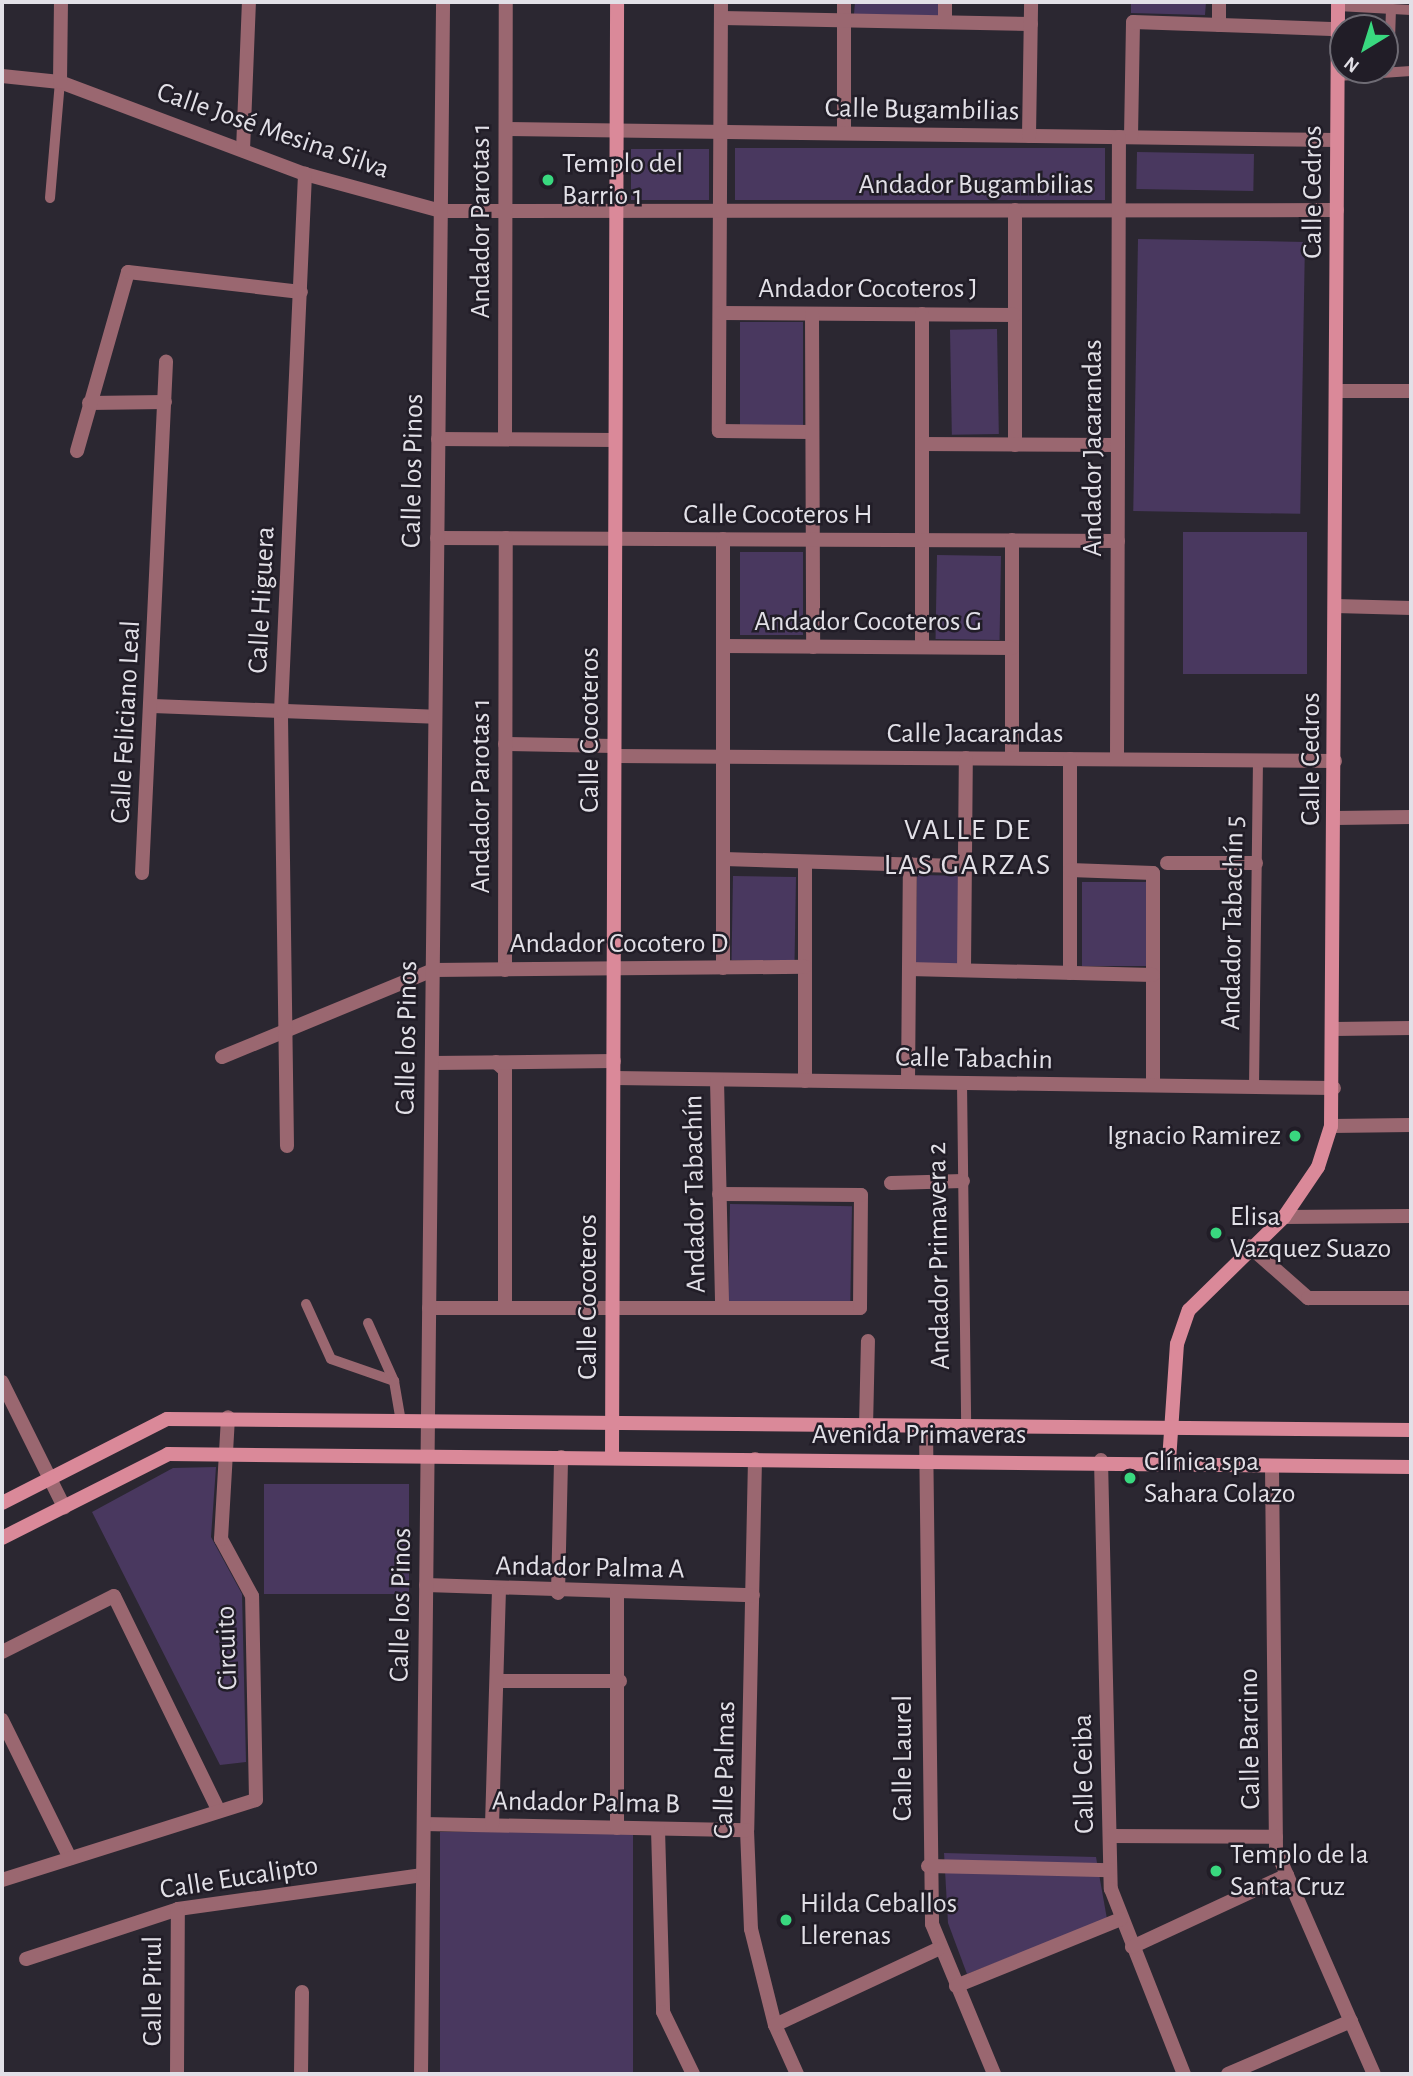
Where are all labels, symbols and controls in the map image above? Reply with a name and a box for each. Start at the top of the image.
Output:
north arrow [1329,14,1399,84]
text: N [1341,53,1363,76]
street label: Calle José Mesina Silva [152,75,394,187]
street label: Calle Bugambilias [824,92,1020,128]
street label: Andador Parotas 1 [464,123,498,319]
street label: Calle Cedros [1296,125,1330,259]
place label: Templo del Barrio 1 [562,147,683,213]
street label: Andador Bugambilias [858,168,1094,202]
marker: Templo del Barrio 1 [540,172,556,188]
street label: Andador Cocoteros J [758,272,978,306]
street label: Andador Jacarandas [1076,339,1110,557]
street label: Calle los Pinos [395,394,431,548]
street label: Calle Cocoteros H [683,498,873,532]
street label: Calle Higuera [241,526,283,674]
street label: Andador Cocoteros G [754,605,982,639]
street label: Calle Feliciano Leal [104,619,148,825]
street label: Calle Cocoteros [573,647,607,813]
street label: Calle Cedros [1294,692,1328,826]
street label: Andador Parotas 1 [464,698,498,894]
street label: Calle Jacarandas [887,717,1063,751]
district label: VALLE DE LAS GARZAS [885,812,1051,882]
street label: Andador Tabachín 5 [1214,816,1252,1030]
street label: Andador Cocotero D [510,927,728,961]
street label: Calle los Pinos [389,961,425,1115]
street label: Calle Tabachin [895,1041,1053,1077]
street label: Andador Tabachín [676,1095,714,1293]
place label: Ignacio Ramirez [1107,1119,1281,1153]
marker: Ignacio Ramirez [1287,1128,1303,1144]
street label: Andador Primavera 2 [920,1142,958,1370]
place label: Elisa Vazquez Suazo [1230,1200,1391,1266]
street label: Calle Cocoteros [571,1214,605,1380]
marker: Elisa Vazquez Suazo [1208,1225,1224,1241]
street label: Avenida Primaveras [812,1418,1026,1452]
place label: Clínica spa Sahara Colazo [1144,1445,1296,1511]
marker: Clínica spa Sahara Colazo [1122,1470,1138,1486]
street label: Calle los Pinos [383,1528,419,1682]
street label: Andador Palma A [495,1550,685,1586]
street label: Circuito [209,1605,245,1691]
street label: Calle Barcino [1232,1668,1268,1810]
street label: Calle Laurel [886,1695,920,1821]
street label: Calle Palmas [707,1701,743,1839]
street label: Calle Ceiba [1066,1714,1102,1834]
street label: Andador Palma B [492,1785,680,1821]
place label: Templo de la Santa Cruz [1230,1838,1369,1904]
street label: Calle Eucalipto [157,1849,321,1907]
marker: Templo de la Santa Cruz [1208,1863,1224,1879]
place label: Hilda Ceballos Llerenas [800,1887,957,1953]
marker: Hilda Ceballos Llerenas [778,1912,794,1928]
street label: Calle Pirul [136,1936,170,2046]

